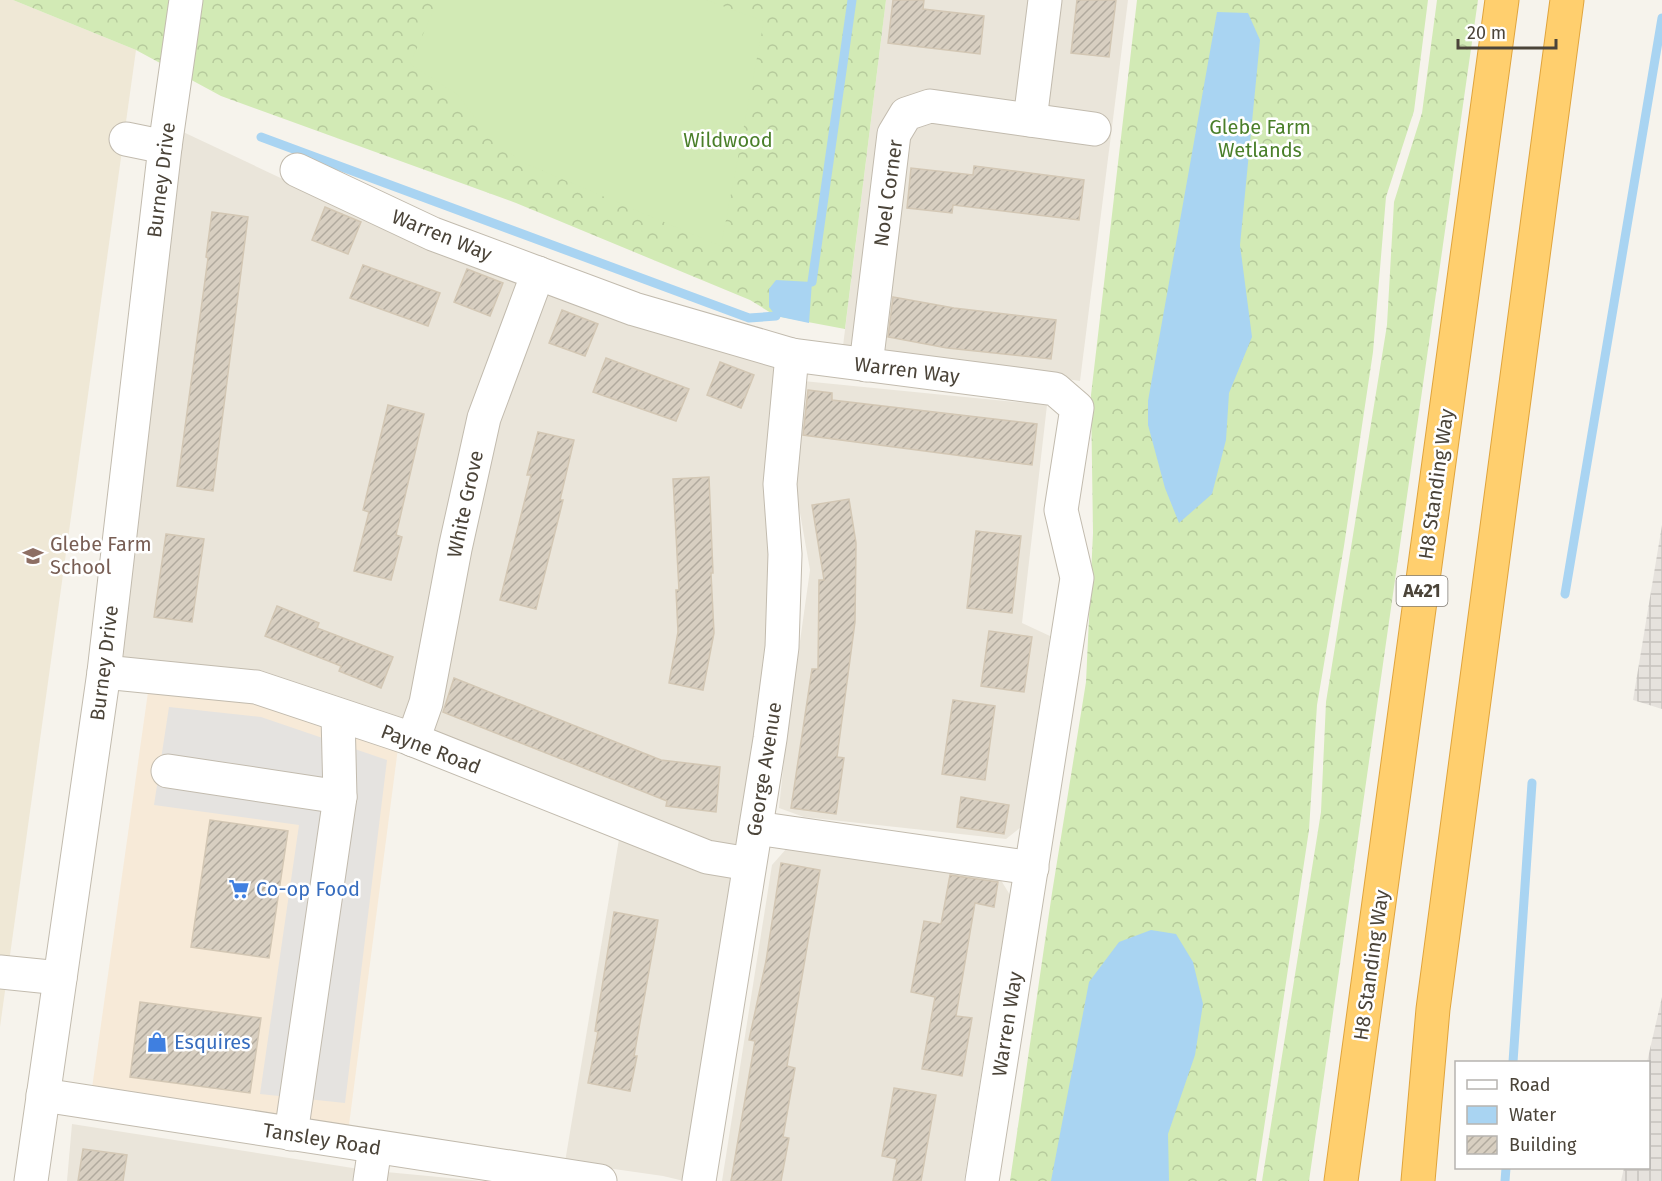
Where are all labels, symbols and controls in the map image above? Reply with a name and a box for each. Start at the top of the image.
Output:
scale bar [1458,12,1556,50]
text: 20 m [1467,22,1506,44]
park label: Glebe Farm Wetlands [1209,115,1311,162]
street label: Burney Drive [142,121,180,239]
park label: Wildwood [683,128,773,152]
street label: Noel Corner [869,138,907,248]
street label: Warren Way [388,204,496,266]
street label: Warren Way [853,352,961,388]
street label: H8 Standing Way [1414,407,1458,561]
street label: White Grove [442,448,488,560]
place label: Glebe Farm School [50,532,152,579]
school or university icon: Glebe Farm School [21,544,45,568]
road number: A421 [1396,576,1448,606]
street label: Burney Drive [85,604,123,722]
street label: George Avenue [742,700,786,838]
street label: Payne Road [378,719,484,779]
supermarket icon: Co-op Food [227,877,251,901]
place label: Co-op Food [256,877,360,901]
street label: H8 Standing Way [1349,888,1393,1042]
street label: Warren Way [987,970,1027,1078]
shop icon: Esquires [145,1030,169,1054]
place label: Esquires [174,1030,251,1054]
legend [1455,1061,1650,1169]
text: Road [1509,1074,1551,1096]
text: Water [1509,1104,1556,1126]
street label: Tansley Road [261,1118,383,1160]
text: Building [1509,1134,1577,1156]

